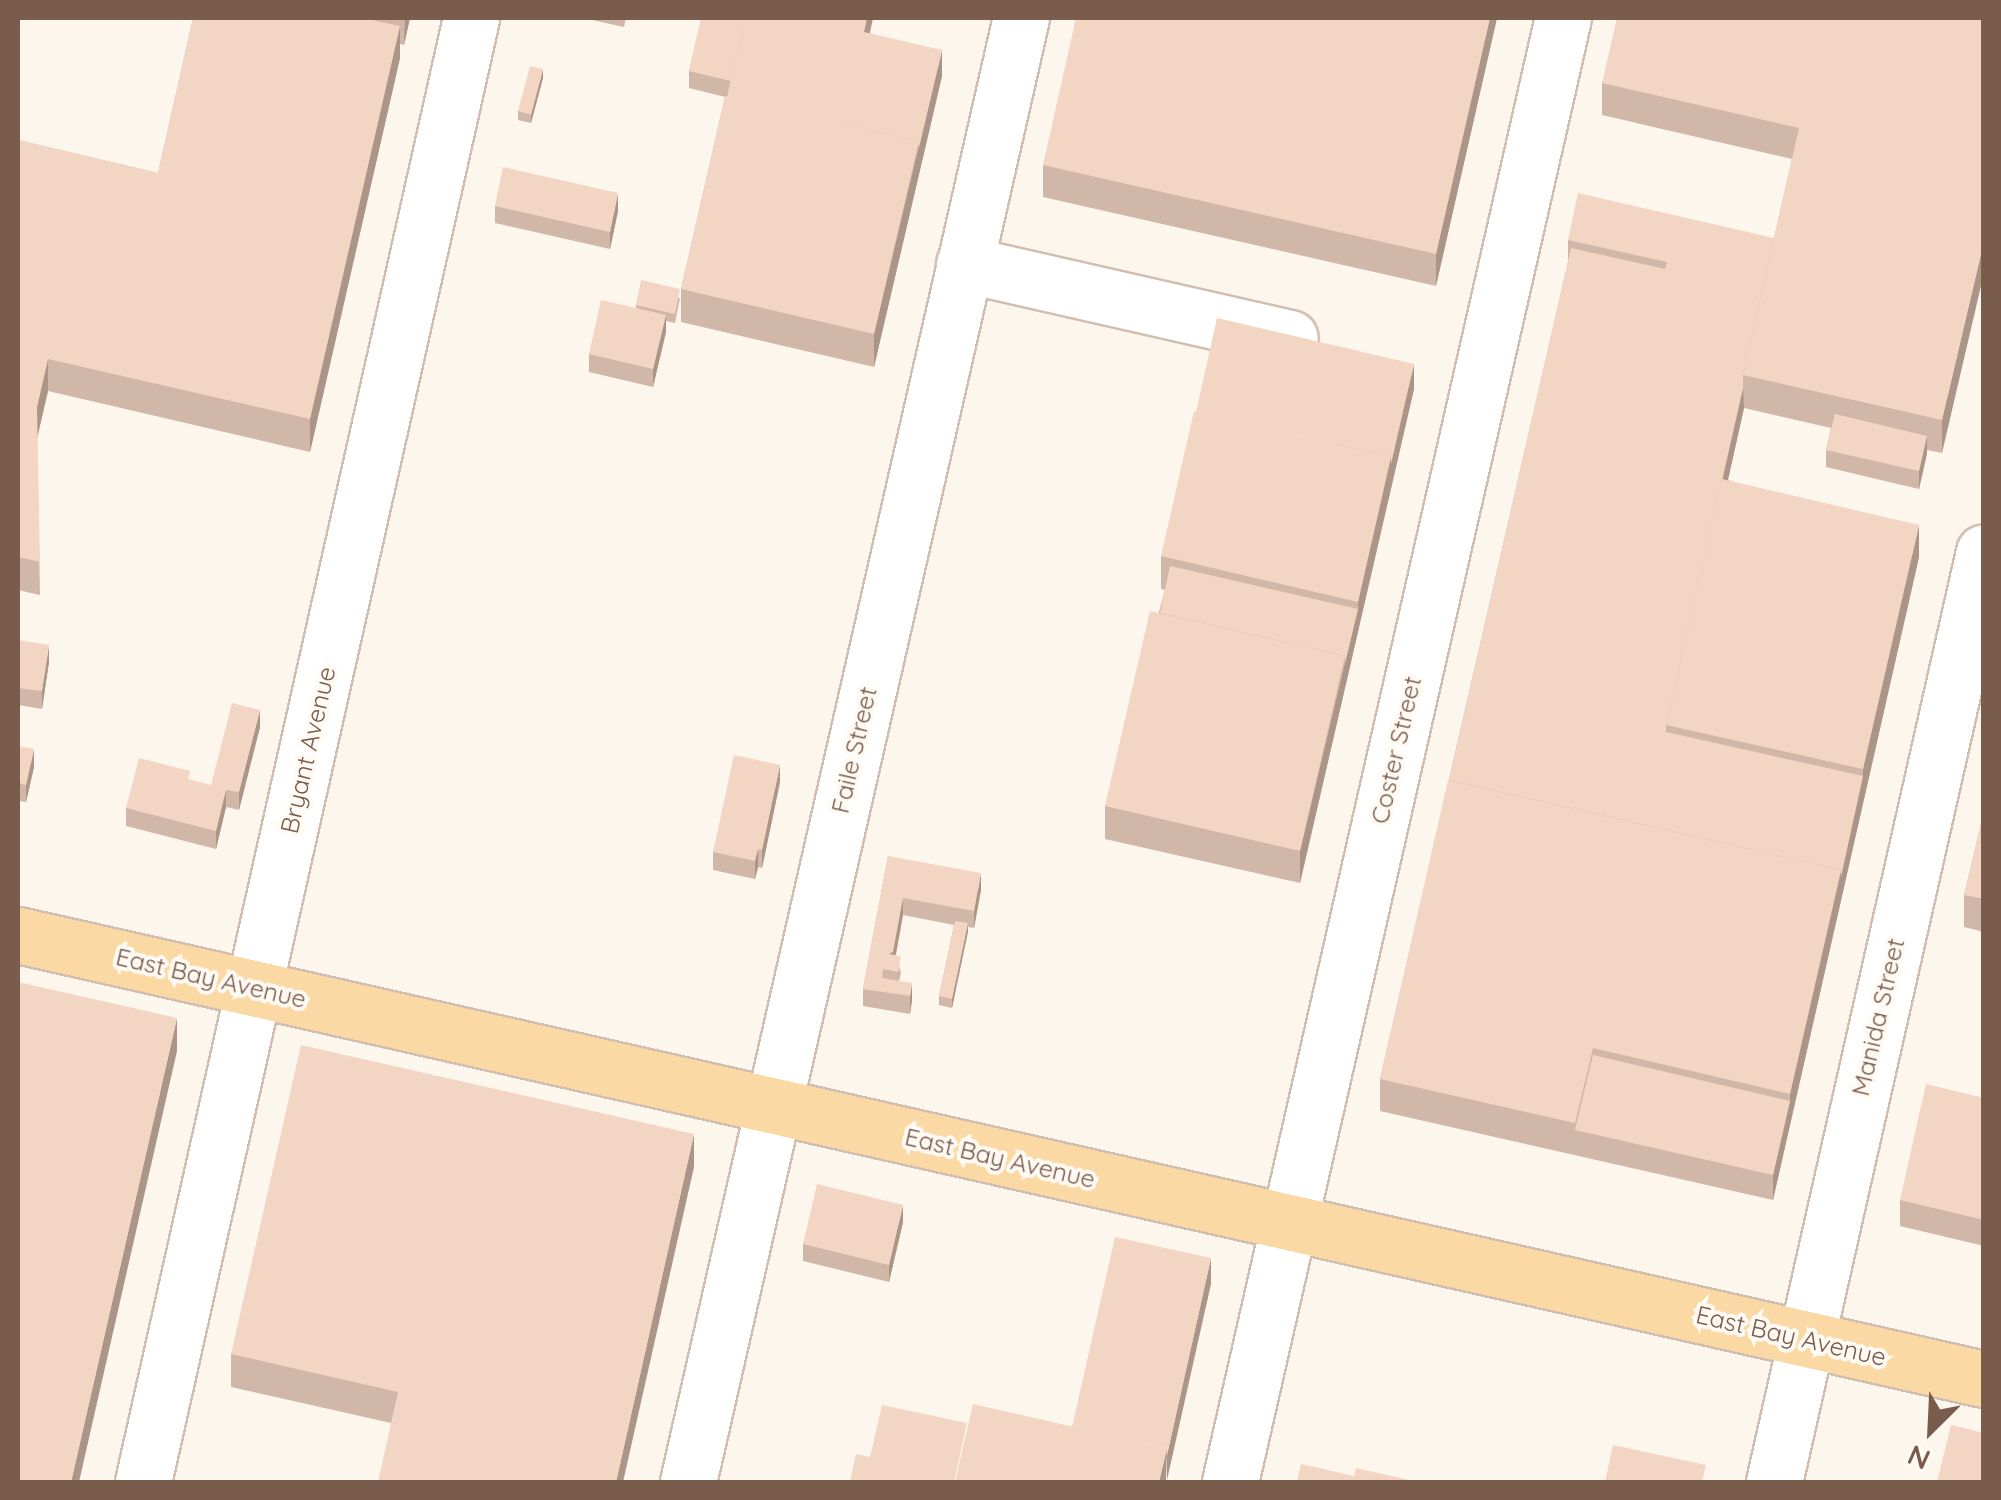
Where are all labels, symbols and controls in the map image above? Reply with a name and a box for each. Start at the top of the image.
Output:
street label: Bryant Avenue [274,664,342,836]
street label: Coster Street [1364,673,1428,827]
street label: Faile Street [825,684,883,816]
street label: Manida Street [1845,935,1911,1099]
street label: East Bay Avenue [113,942,309,1014]
street label: East Bay Avenue [902,1122,1098,1194]
street label: East Bay Avenue [1693,1300,1889,1372]
north arrow [1881,1380,1981,1480]
text: N [1902,1438,1935,1478]

